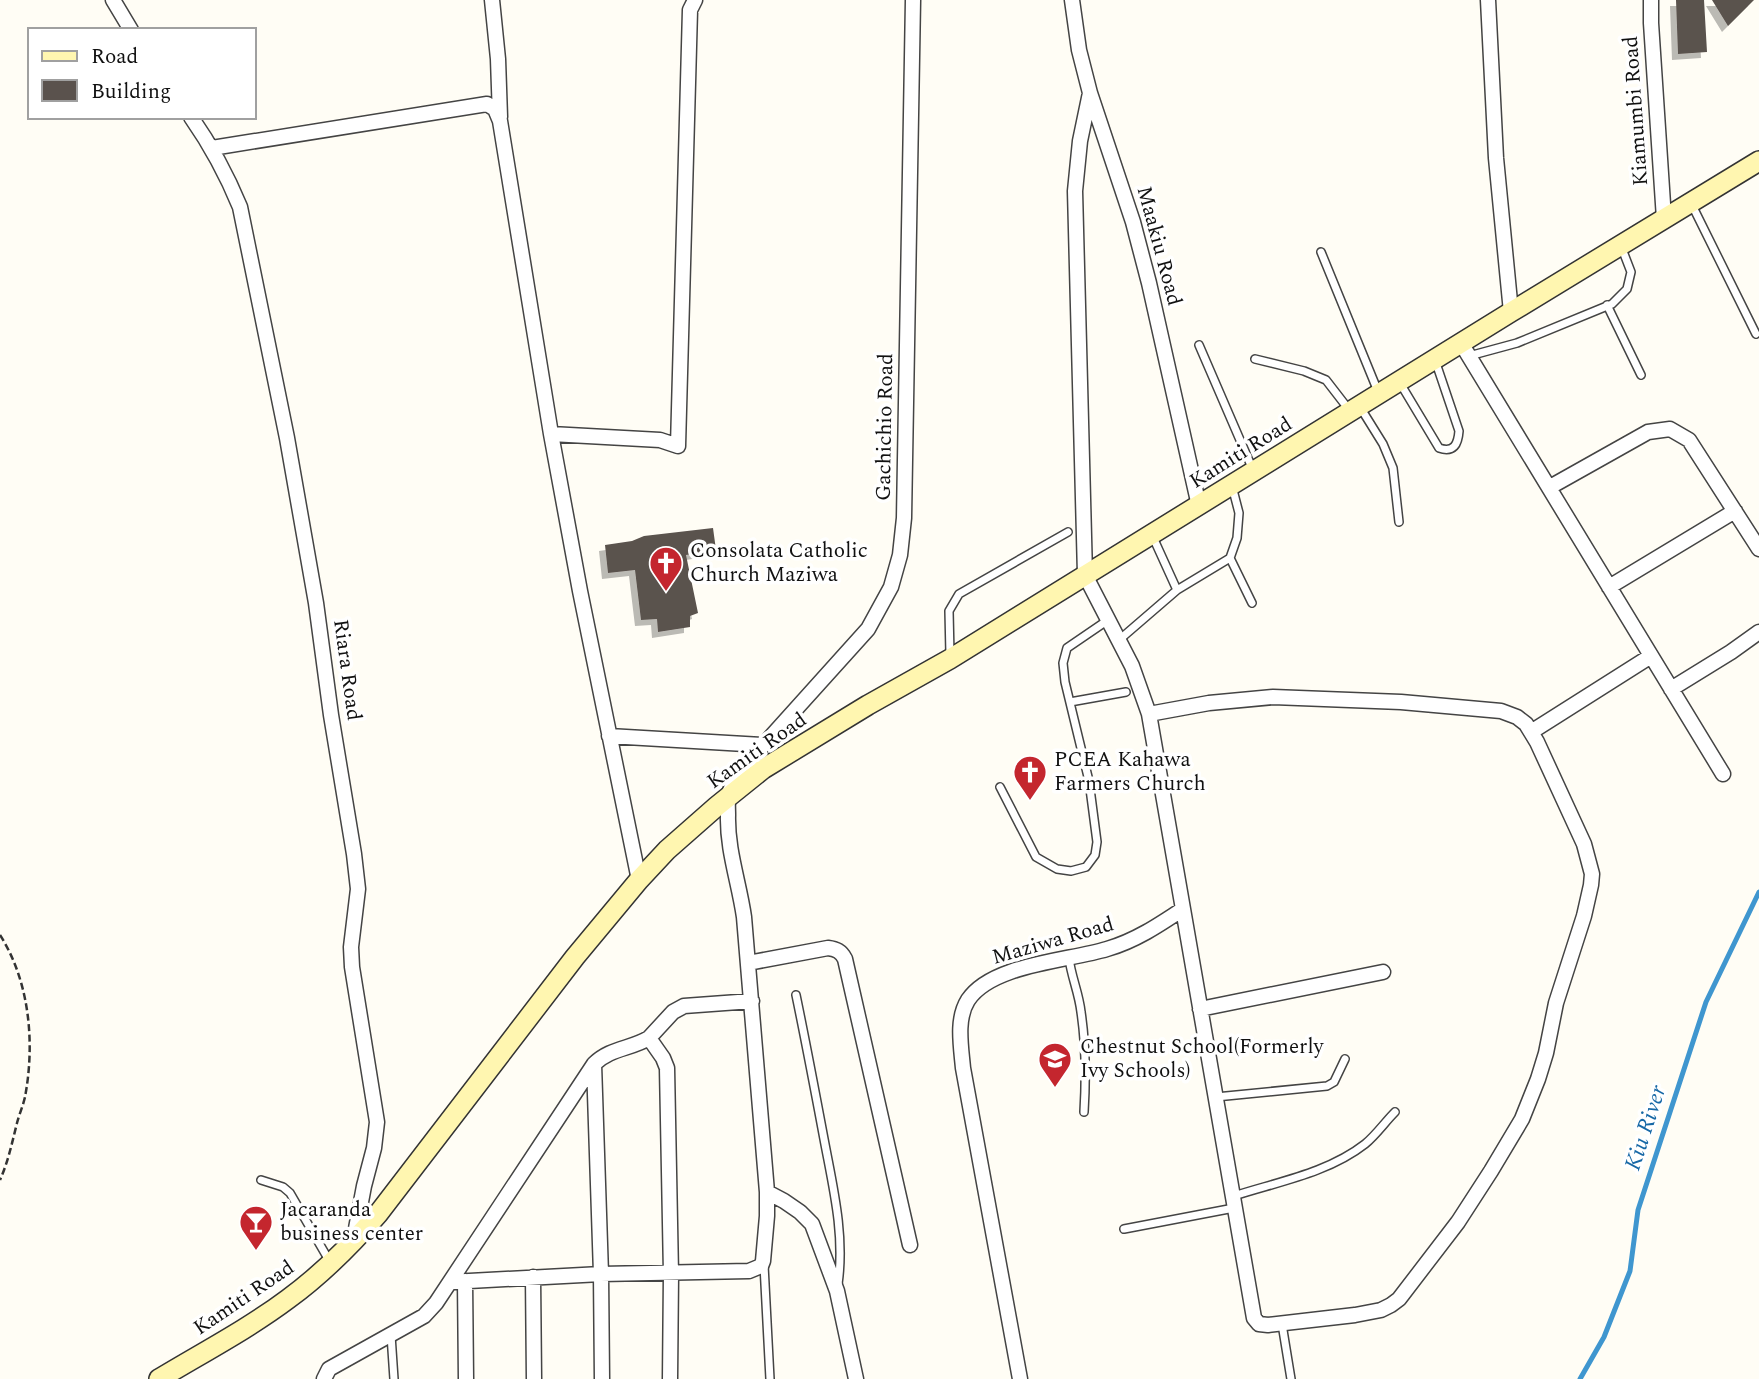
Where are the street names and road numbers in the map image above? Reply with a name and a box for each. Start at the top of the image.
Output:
street label: Kiamumbi Road [1615,35,1657,187]
street label: Maakiu Road [1128,183,1190,309]
street label: Gachichio Road [868,353,902,501]
street label: Kamiti Road [1183,409,1299,497]
street label: Riara Road [324,617,370,723]
street label: Kamiti Road [700,705,814,797]
street label: Maziwa Road [988,908,1118,974]
street label: Kamiti Road [187,1252,301,1344]

